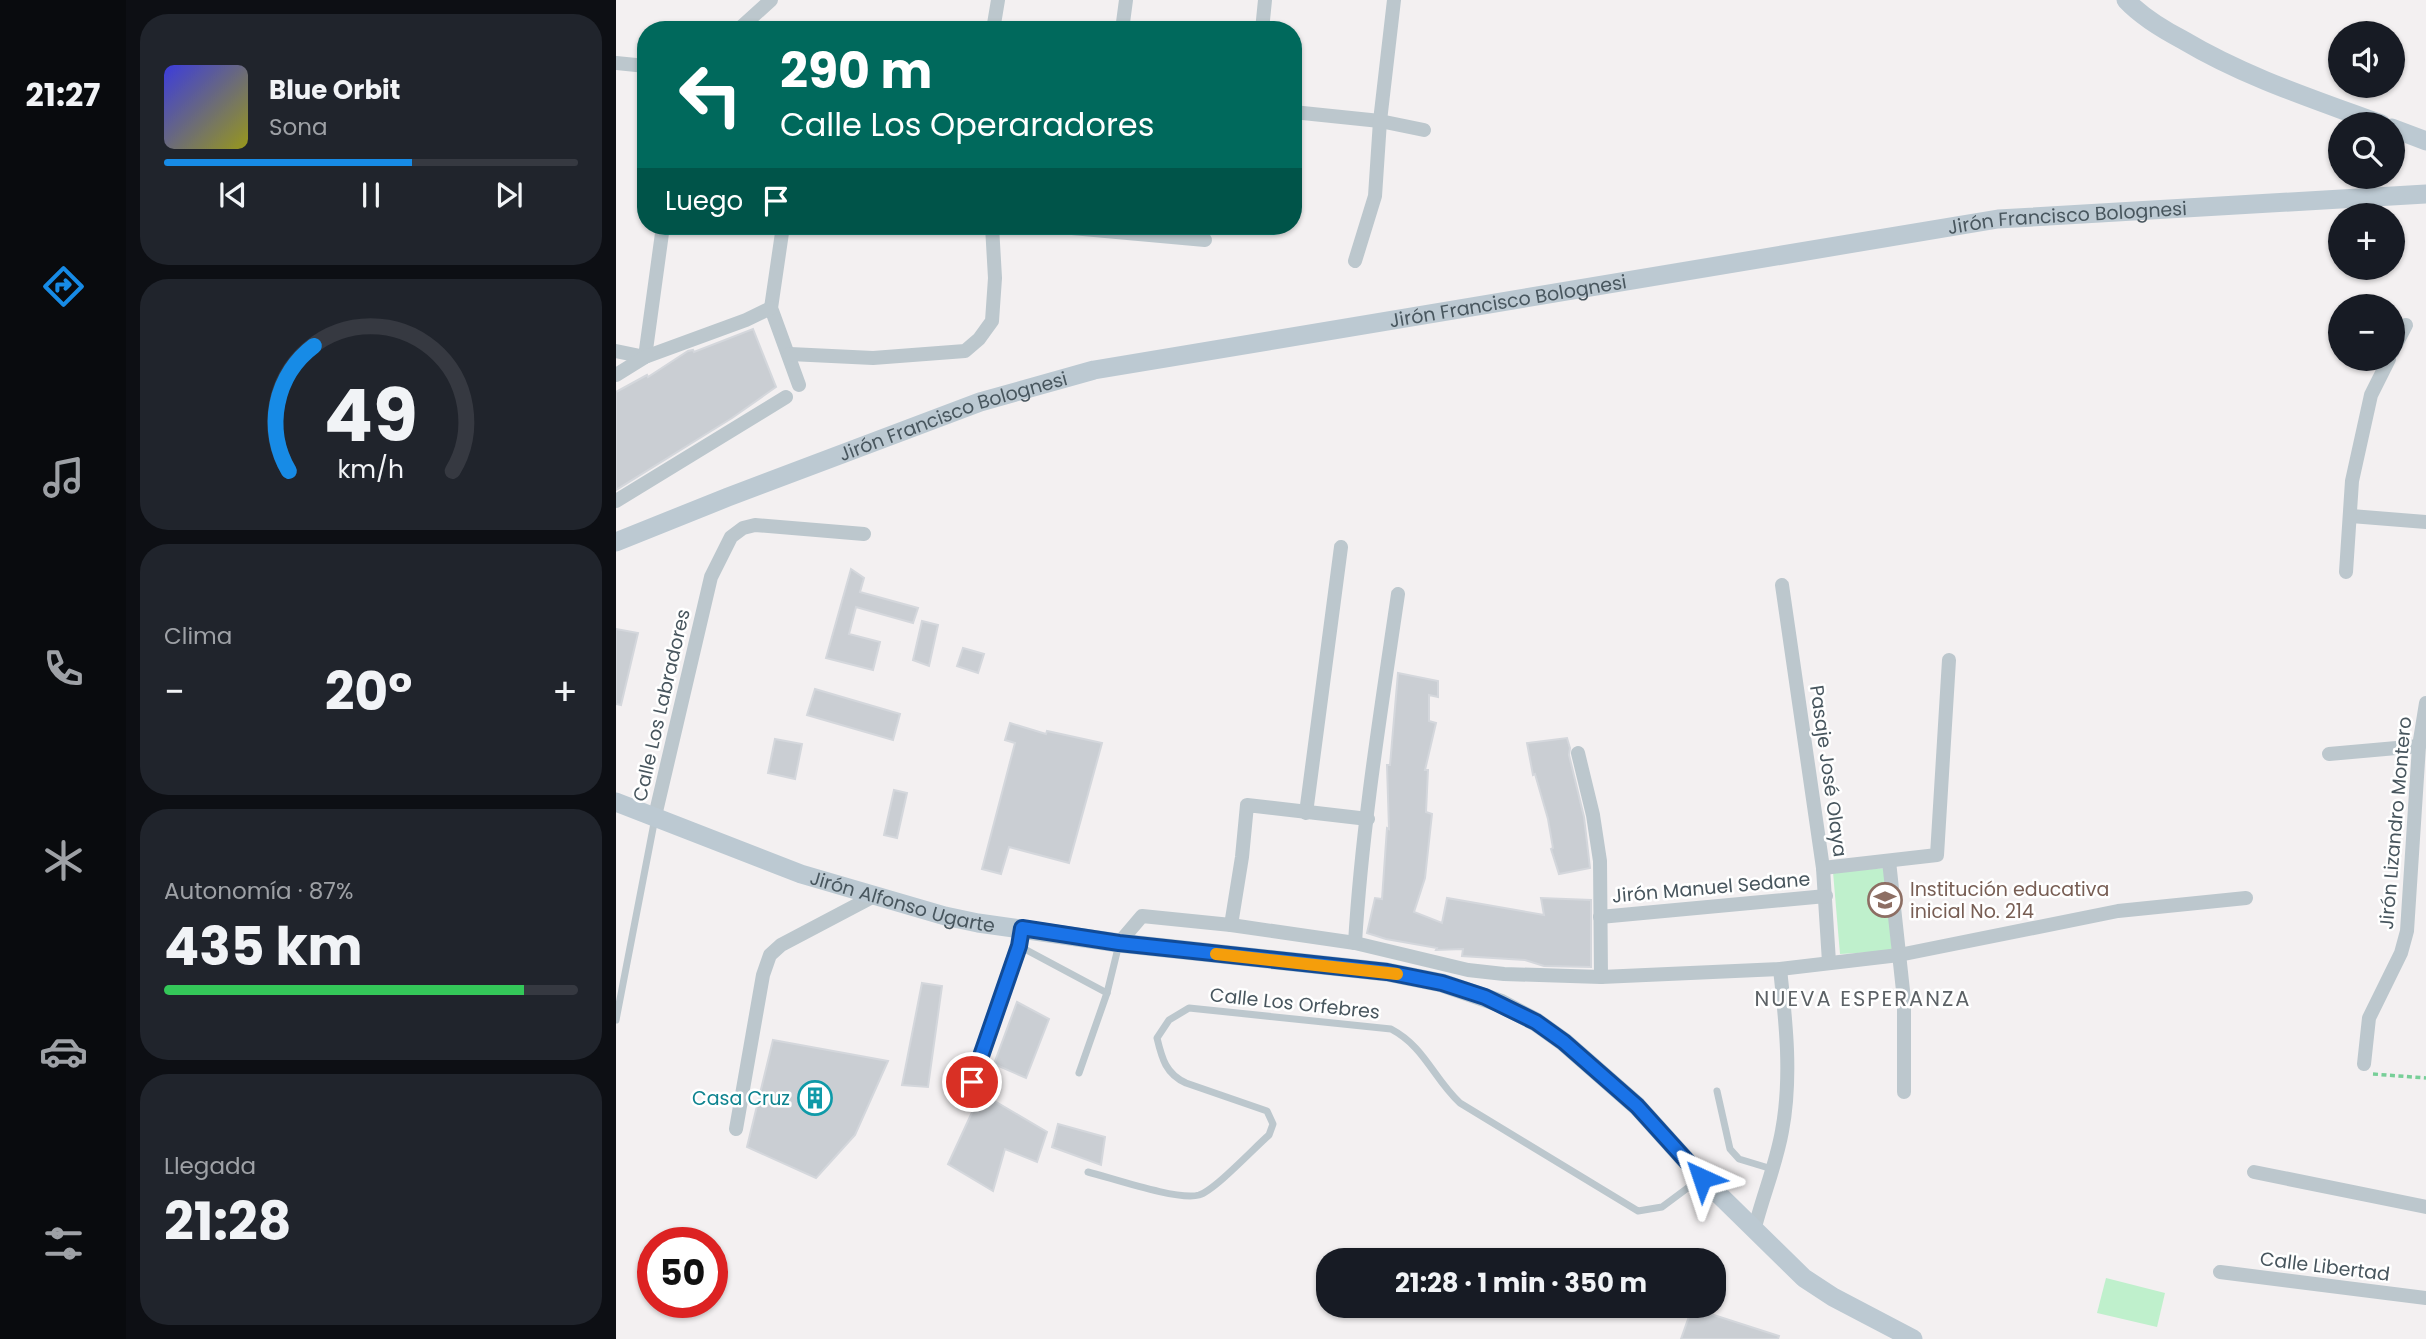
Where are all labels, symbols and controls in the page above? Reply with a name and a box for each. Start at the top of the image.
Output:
map controls [2328,21,2405,371]
button: sound [2328,21,2405,98]
text: 290 m [780,37,932,105]
icon: left [665,49,756,140]
text: 21:27 [26,72,100,117]
text: Blue Orbit [269,72,400,108]
text: Calle Los Operaradores [780,102,1154,147]
text: Sona [269,111,328,143]
button: search [2328,112,2405,189]
icon: previous [214,176,252,214]
icon: pause [352,176,390,214]
icon: next [490,176,528,214]
icon: arrive [757,182,795,220]
text: Luego [665,183,743,219]
street label: Jirón Francisco Bolognesi [1946,195,2188,241]
button: + [2328,203,2405,280]
icon: directions [39,262,88,311]
street label: Jirón Francisco Bolognesi [1387,268,1629,334]
button: − [2328,294,2405,371]
text: 49 [324,365,418,466]
street label: Jirón Francisco Bolognesi [835,365,1070,468]
text: km/h [338,451,404,486]
icon: music [39,453,88,502]
street label: Calle Los Labradores [626,606,697,804]
text: Clima [164,620,232,652]
icon: phone [39,644,88,693]
text: 20° [325,655,412,728]
text: − [164,665,185,718]
text: + [552,665,578,718]
street label: Pasaje José Olaya [1803,683,1854,859]
street label: Jirón Lizandro Montero [2373,715,2418,931]
icon: climate [39,836,88,885]
street label: Jirón Alfonso Ugarte [807,864,997,939]
street label: Jirón Manuel Sedane [1611,865,1811,910]
text: Autonomía · 87% [164,875,353,907]
place label: Institución educativa inicial No. 214 [1910,876,2109,925]
school or university icon: Institución educativa inicial No. 214 [1866,881,1904,919]
text: 435 km [164,910,363,983]
street label: Calle Los Orfebres [1209,981,1381,1026]
district label: NUEVA ESPERANZA [1755,984,1971,1013]
icon: car [39,1027,88,1076]
pin [942,1052,1002,1112]
icon: arrive [953,1063,991,1101]
building icon: Casa Cruz [796,1079,834,1117]
place label: Casa Cruz [692,1085,790,1112]
position arrow [1665,1141,1739,1215]
text: Llegada [164,1150,256,1182]
text: 21:28 [164,1185,291,1258]
icon: filters [39,1219,88,1268]
speed limit sign: 50 [637,1227,728,1318]
street label: Calle Libertad [2258,1245,2392,1288]
text: 21:28 · 1 min · 350 m [1395,1265,1647,1301]

